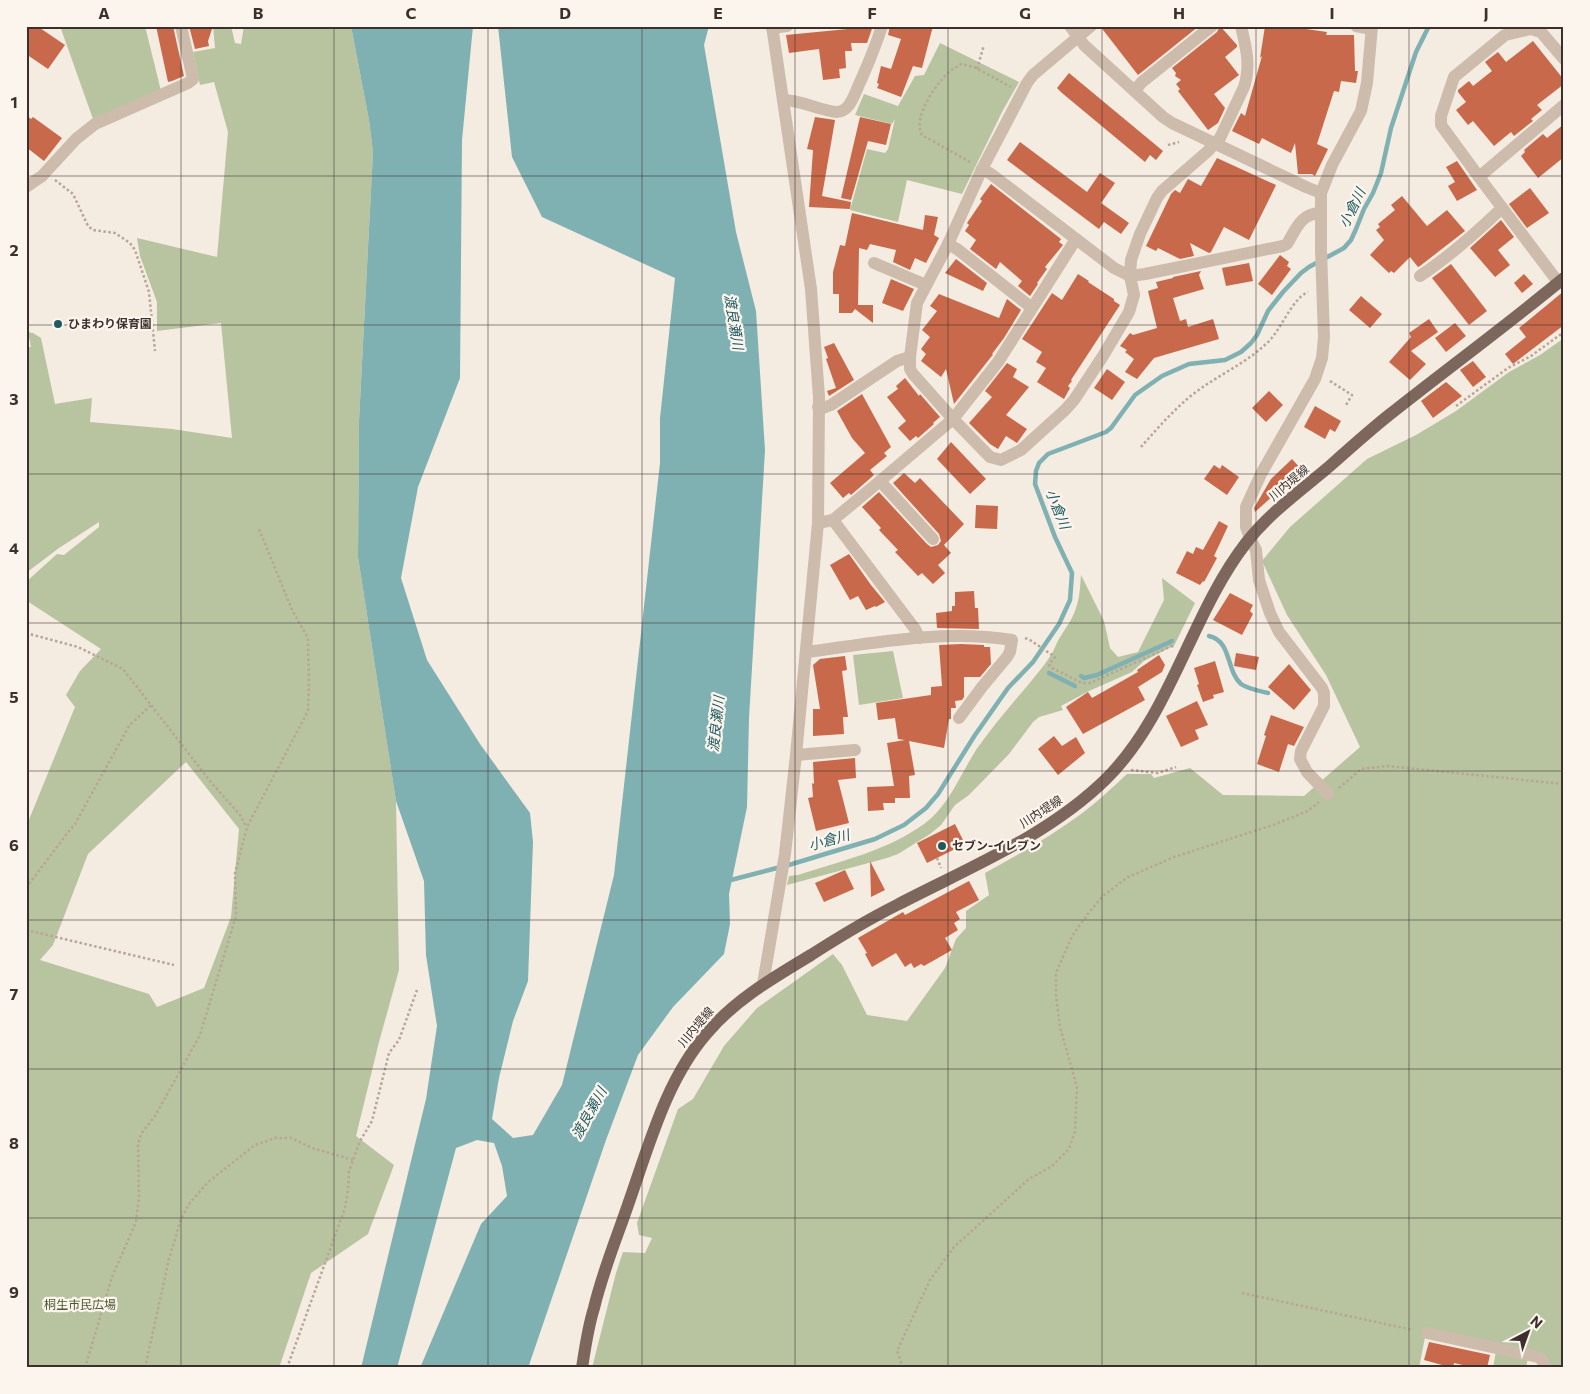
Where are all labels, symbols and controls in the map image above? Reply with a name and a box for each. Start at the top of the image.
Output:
text: A [98,3,110,22]
text: B [253,3,264,22]
text: C [406,3,417,22]
text: D [559,3,571,22]
text: E [713,3,723,22]
text: F [867,3,877,22]
text: G [1019,3,1031,22]
text: H [1173,3,1185,22]
text: I [1329,3,1335,22]
text: J [1483,3,1489,22]
text: 1 [10,92,18,111]
water label: 小倉川 [1335,183,1369,230]
text: 2 [9,240,19,259]
water label: 渡良瀬川 [722,293,748,353]
place label: ひまわり保育園 [68,316,152,330]
marker: ひまわり保育園 [52,318,64,330]
text: 3 [9,389,19,408]
street label: 川内堤線 [1265,461,1311,503]
water label: 小倉川 [1043,486,1075,533]
text: 4 [9,538,19,557]
text: 5 [9,687,19,706]
water label: 渡良瀬川 [704,693,727,753]
street label: 川内堤線 [1017,792,1064,830]
water label: 小倉川 [806,825,853,853]
text: 6 [9,835,19,854]
place label: セブン-イレブン [952,838,1041,852]
marker: セブン-イレブン [936,840,948,852]
text: 7 [10,984,19,1003]
street label: 川内堤線 [674,1003,716,1049]
water label: 渡良瀬川 [568,1082,611,1141]
text: 8 [9,1133,19,1152]
text: 9 [9,1282,19,1301]
park label: 桐生市民広場 [44,1297,116,1311]
north arrow [1502,1306,1552,1356]
text: N [1527,1312,1546,1332]

